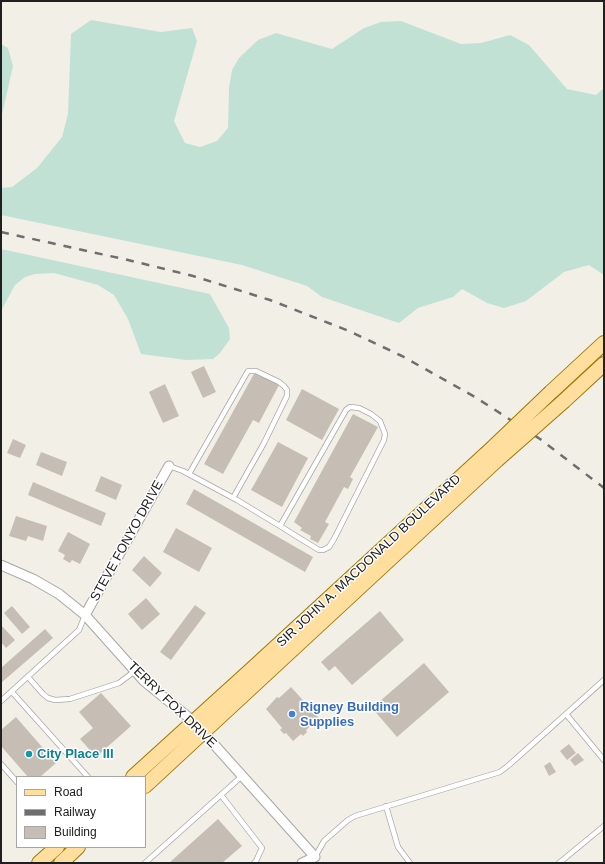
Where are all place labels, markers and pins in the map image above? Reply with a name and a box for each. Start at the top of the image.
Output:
place label: Rigney Building Supplies [300,699,399,730]
marker: Rigney Building Supplies [287,709,297,719]
place label: City Place III [37,746,114,762]
marker: City Place III [24,749,34,759]

